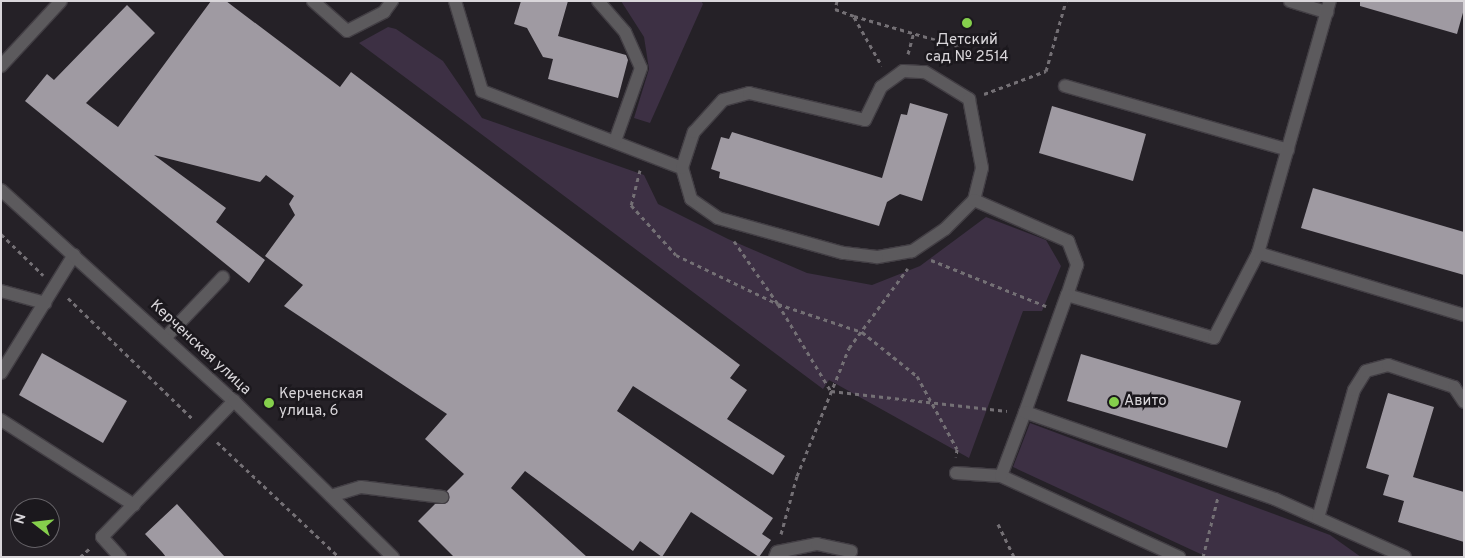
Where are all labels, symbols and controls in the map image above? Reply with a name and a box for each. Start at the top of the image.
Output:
marker: Детский сад № 2514 [961,17,973,29]
place label: Детский сад № 2514 [925,31,1009,66]
street label: Керченская улица [146,297,254,399]
place label: Керченская улица, 6 [279,385,363,420]
place label: Авито [1124,393,1167,411]
marker: Авито [1108,396,1120,408]
marker: Керченская улица, 6 [263,397,275,409]
north arrow [10,498,60,548]
text: N [12,512,31,526]

